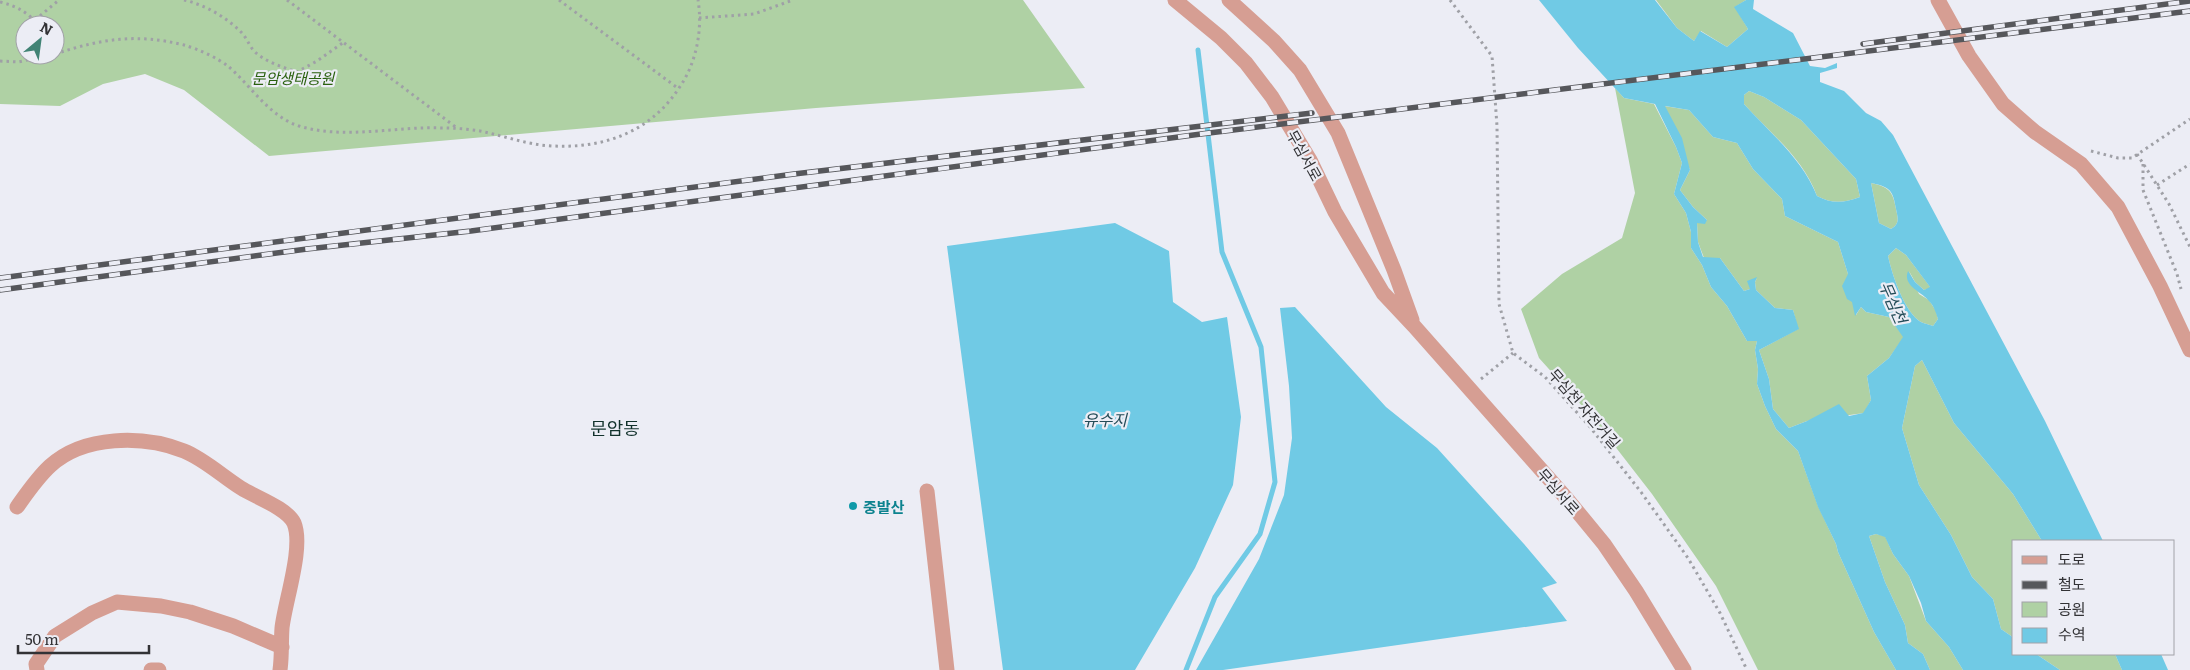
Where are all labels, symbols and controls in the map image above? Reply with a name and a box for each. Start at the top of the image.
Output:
north arrow [15,15,65,65]
text: N [37,16,57,39]
park label: 문암생태공원 [252,66,336,89]
street label: 무심서로 [1282,125,1328,185]
water label: 무심천 [1874,277,1915,329]
street label: 무심천 자전거길 [1544,363,1626,453]
water label: 유수지 [1083,407,1128,431]
district label: 문암동 [590,414,640,441]
street label: 무심서로 [1532,463,1586,519]
place label: 중발산 [863,495,905,518]
marker: 중발산 [847,500,859,512]
legend [2012,540,2175,655]
text: 도로 [2058,547,2086,570]
text: 철도 [2058,572,2086,595]
text: 공원 [2058,597,2086,620]
scale bar [18,622,149,654]
text: 수역 [2058,622,2086,645]
text: 50 m [25,627,59,650]

